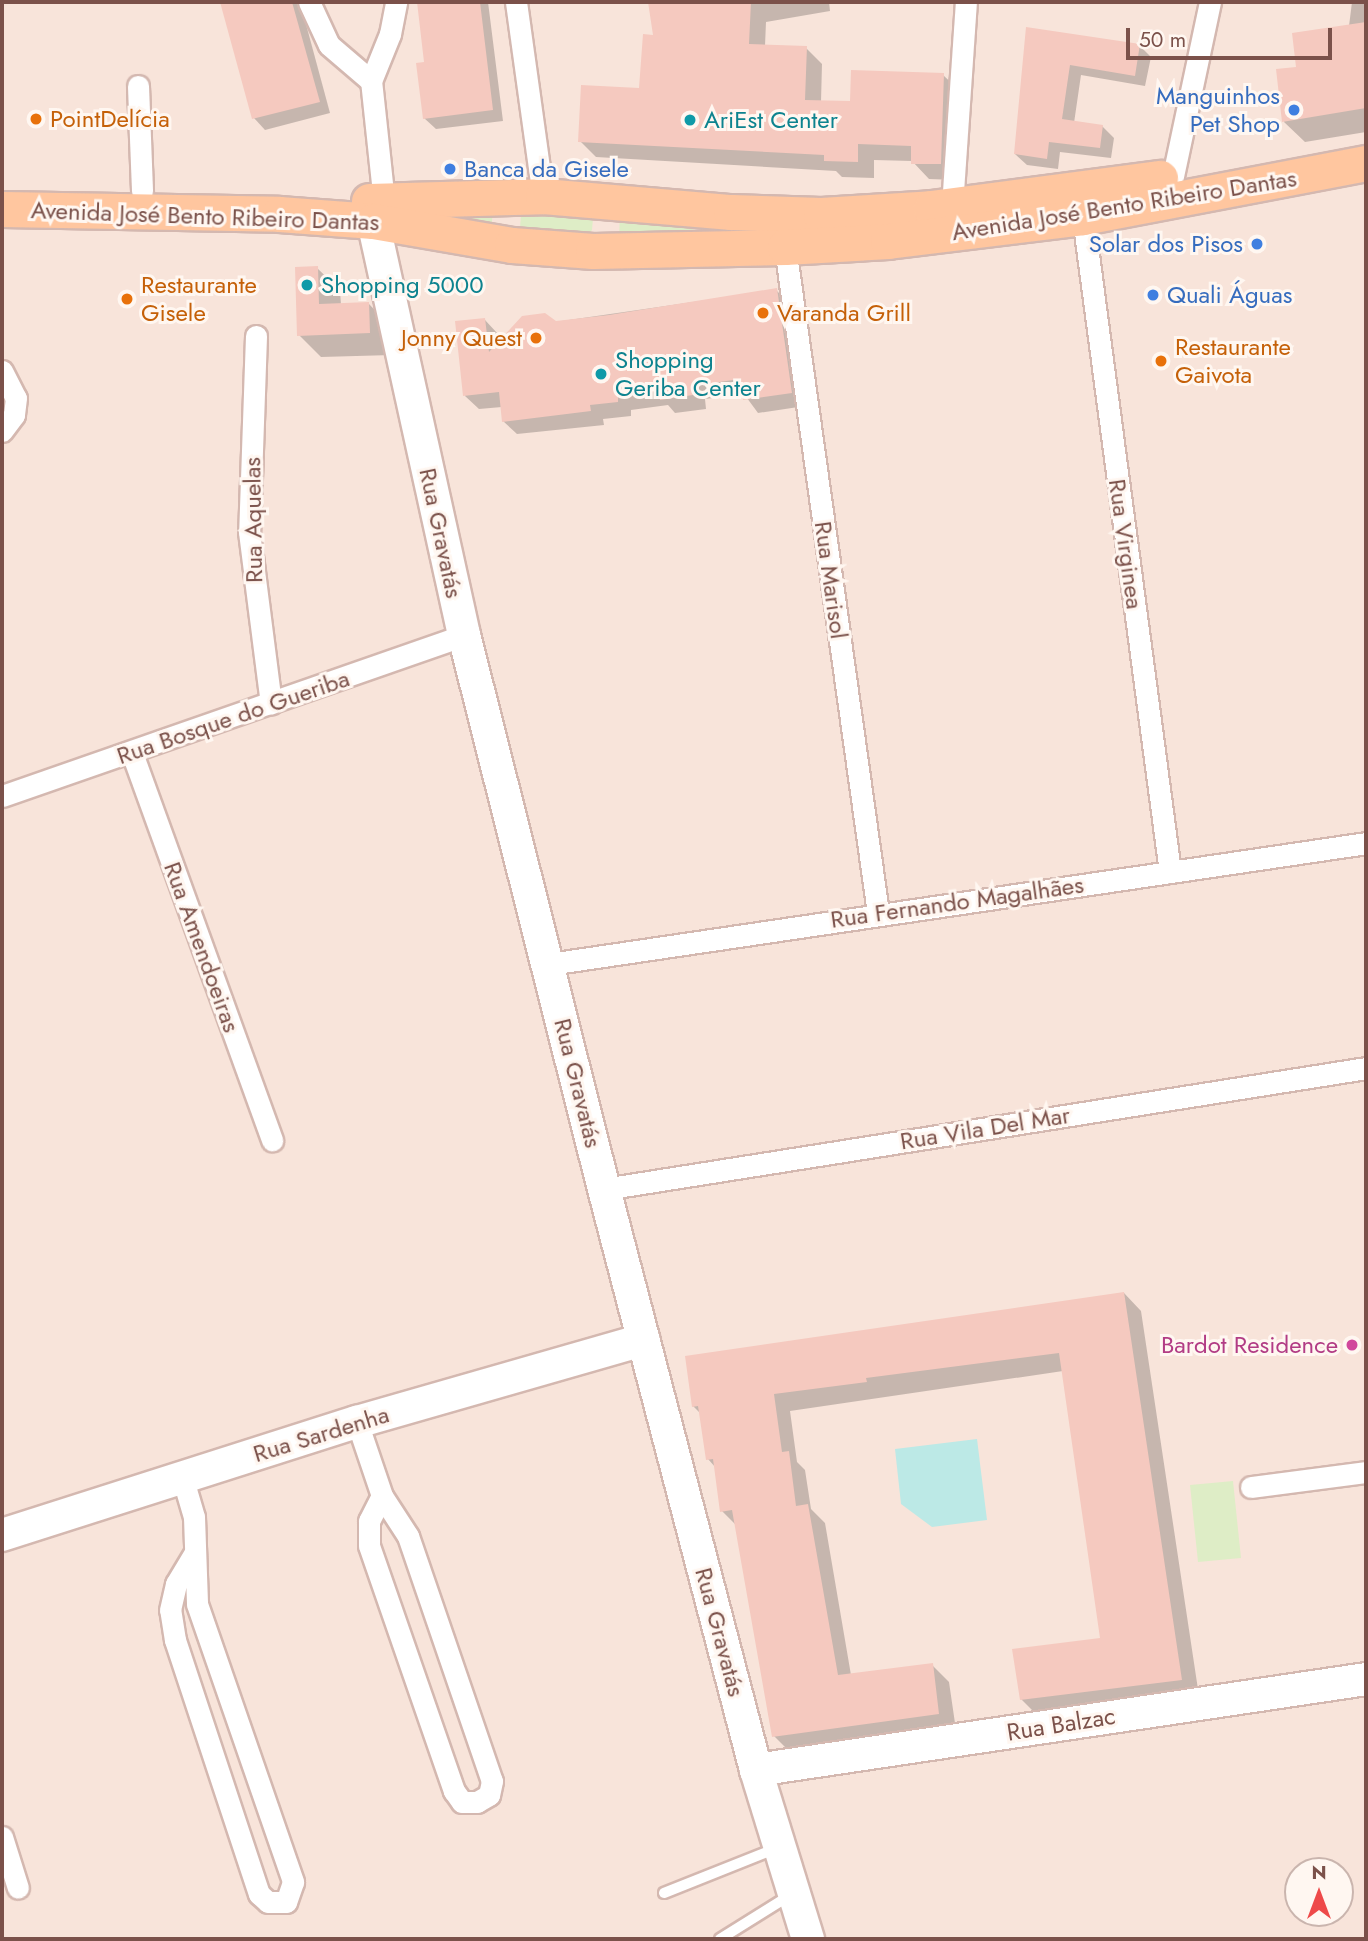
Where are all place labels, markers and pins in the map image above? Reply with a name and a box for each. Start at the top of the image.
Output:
place label: Manguinhos Pet Shop [1156,82,1280,138]
marker: Manguinhos Pet Shop [1286,102,1302,118]
place label: PointDelícia [50,105,170,133]
place label: AriEst Center [704,106,838,134]
marker: PointDelícia [28,111,44,127]
marker: AriEst Center [682,112,698,128]
place label: Banca da Gisele [464,155,629,183]
marker: Banca da Gisele [442,161,458,177]
place label: Solar dos Pisos [1089,230,1243,258]
marker: Solar dos Pisos [1249,236,1265,252]
place label: Restaurante Gisele [141,271,257,327]
place label: Shopping 5000 [321,271,484,299]
marker: Shopping 5000 [299,277,315,293]
place label: Quali Águas [1167,281,1292,309]
marker: Quali Águas [1145,287,1161,303]
marker: Restaurante Gisele [119,291,135,307]
place label: Varanda Grill [777,299,911,327]
marker: Varanda Grill [755,305,771,321]
place label: Jonny Quest [401,324,522,352]
marker: Jonny Quest [528,330,544,346]
place label: Restaurante Gaivota [1175,333,1291,389]
place label: Shopping Geriba Center [615,346,761,402]
marker: Restaurante Gaivota [1153,353,1169,369]
marker: Shopping Geriba Center [593,366,609,382]
place label: Bardot Residence [1161,1331,1338,1359]
marker: Bardot Residence [1344,1337,1360,1353]

